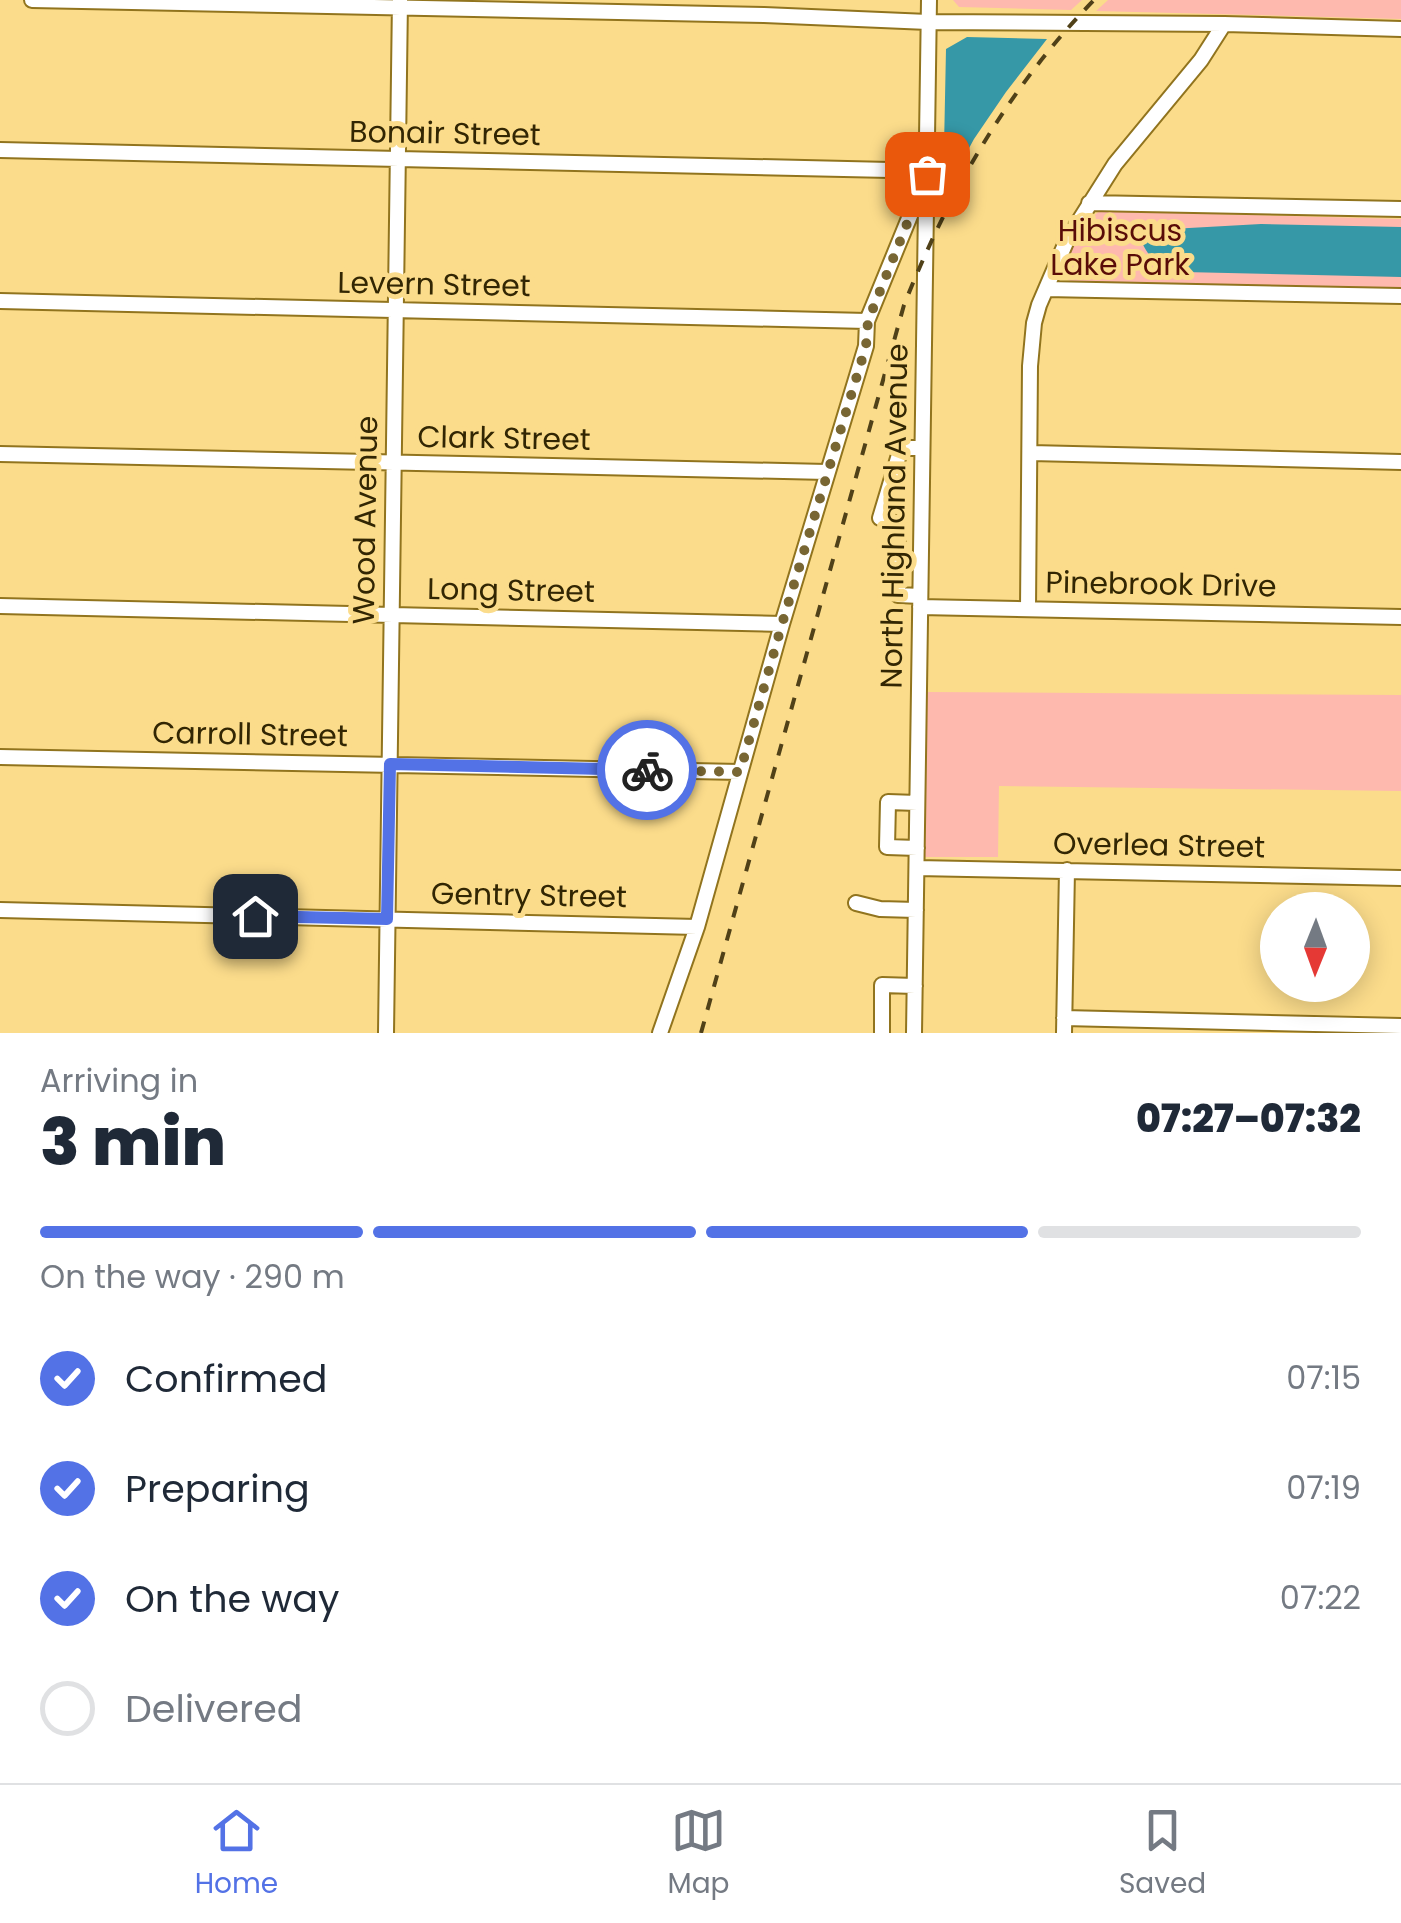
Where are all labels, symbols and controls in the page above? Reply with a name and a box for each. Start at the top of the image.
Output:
street label: Bonair Street [349,110,541,156]
pin [885,132,970,217]
icon: bag [900,147,955,202]
park label: Hibiscus Lake Park [1050,209,1190,286]
street label: Levern Street [337,261,531,307]
street label: North Highland Avenue [869,343,919,689]
street label: Wood Avenue [342,415,388,625]
street label: Clark Street [417,415,591,461]
street label: Pinebrook Drive [1045,560,1277,608]
street label: Long Street [427,567,595,613]
street label: Carroll Street [152,711,348,757]
courier [597,720,697,820]
icon: bike [620,743,675,798]
street label: Overlea Street [1052,822,1266,868]
street label: Gentry Street [431,872,627,918]
pin [213,874,298,959]
icon: home [228,889,283,944]
north arrow [1260,892,1370,1002]
map controls [1260,892,1370,1002]
text: Arriving in [40,1058,198,1103]
text: 07:27–07:32 [1136,1092,1361,1145]
text: 3 min [40,1097,226,1188]
text: On the way · 290 m [40,1254,345,1299]
icon: check [40,1351,95,1406]
text: Confirmed [125,1352,327,1405]
text: 07:15 [1286,1355,1361,1400]
icon: check [40,1461,95,1516]
text: Preparing [125,1462,310,1515]
text: 07:19 [1286,1465,1361,1510]
icon: check [40,1571,95,1626]
text: On the way [125,1572,339,1625]
text: 07:22 [1280,1575,1361,1620]
text: Delivered [125,1682,302,1735]
tab: Home [195,1803,278,1905]
tab: Map [668,1803,730,1905]
tab: Saved [1119,1803,1206,1905]

